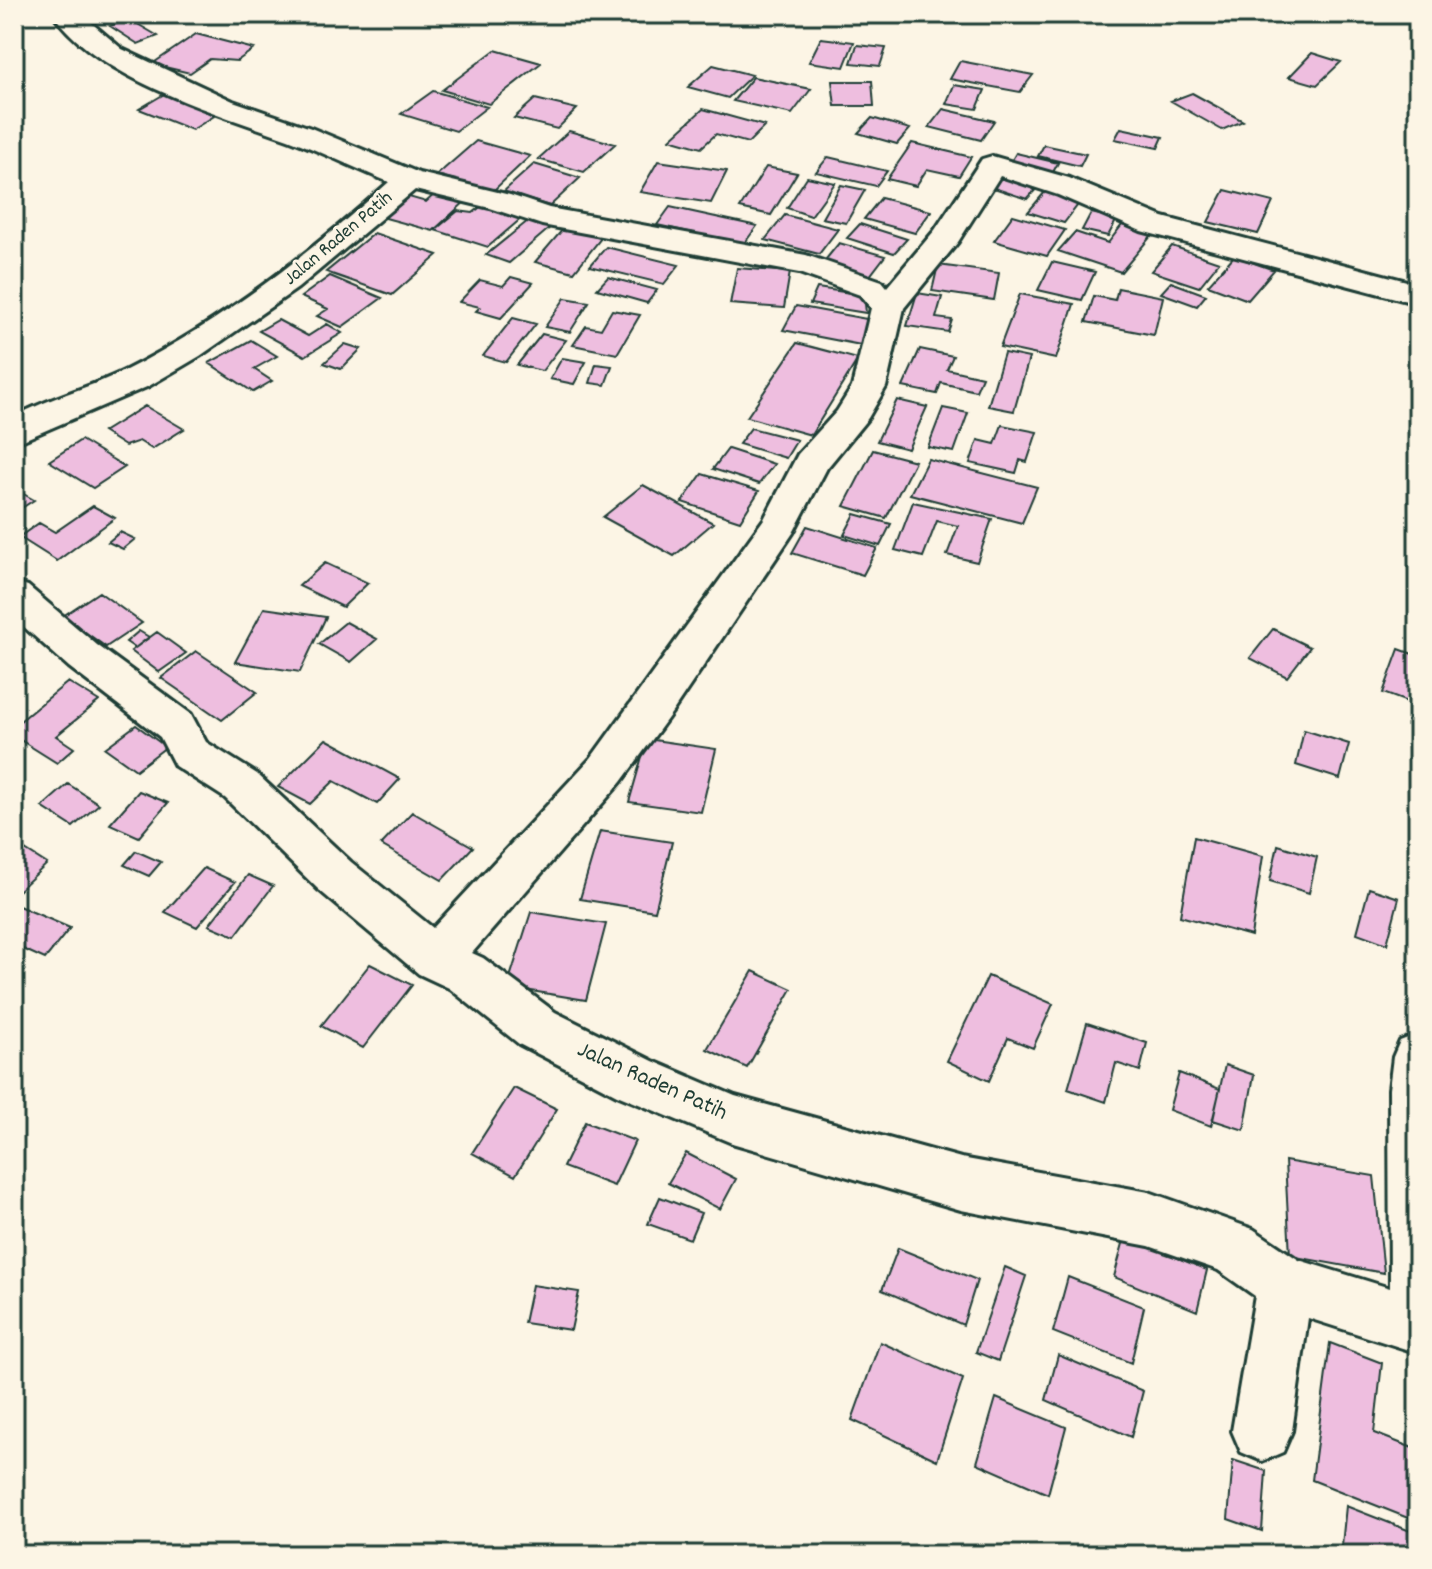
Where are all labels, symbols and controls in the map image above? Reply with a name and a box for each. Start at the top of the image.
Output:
street label: Jalan Raden Patih [279,185,399,293]
street label: Jalan Raden Patih [571,1034,733,1130]

